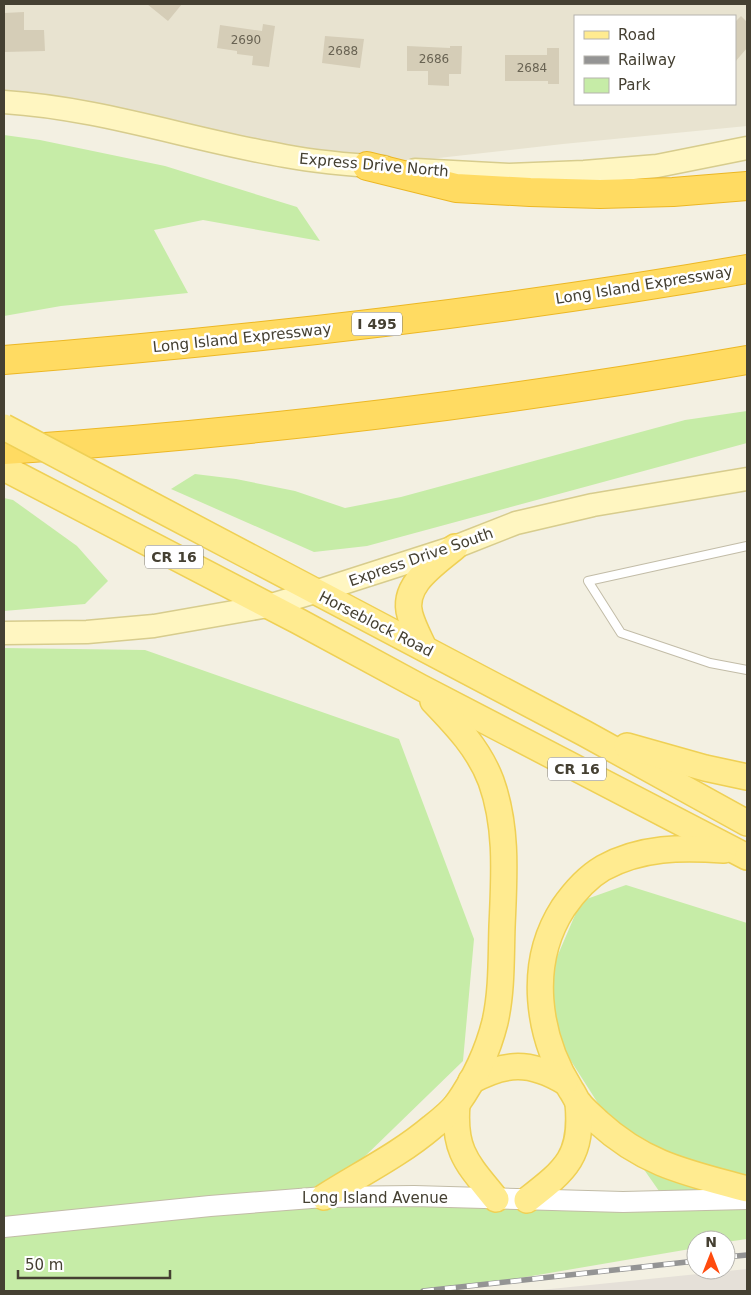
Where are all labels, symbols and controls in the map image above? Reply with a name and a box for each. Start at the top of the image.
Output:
legend [574,15,736,105]
text: Road [618,26,656,44]
house number: 2690 [231,33,261,47]
house number: 2688 [328,44,358,58]
text: Railway [618,51,676,69]
house number: 2686 [419,52,449,66]
house number: 2684 [517,61,547,75]
text: Park [618,76,651,94]
street label: Express Drive North [298,149,450,181]
street label: Long Island Expressway [554,262,734,308]
road number: I 495 [352,312,402,336]
street label: Long Island Expressway [152,320,332,356]
street label: Express Drive South [346,524,496,590]
road number: CR 16 [145,546,203,568]
street label: Horseblock Road [316,587,436,661]
road number: CR 16 [548,758,606,781]
street label: Long Island Avenue [302,1189,448,1207]
north arrow [686,1230,736,1280]
text: N [705,1234,717,1250]
scale bar [18,1248,170,1280]
text: 50 m [25,1256,63,1274]

